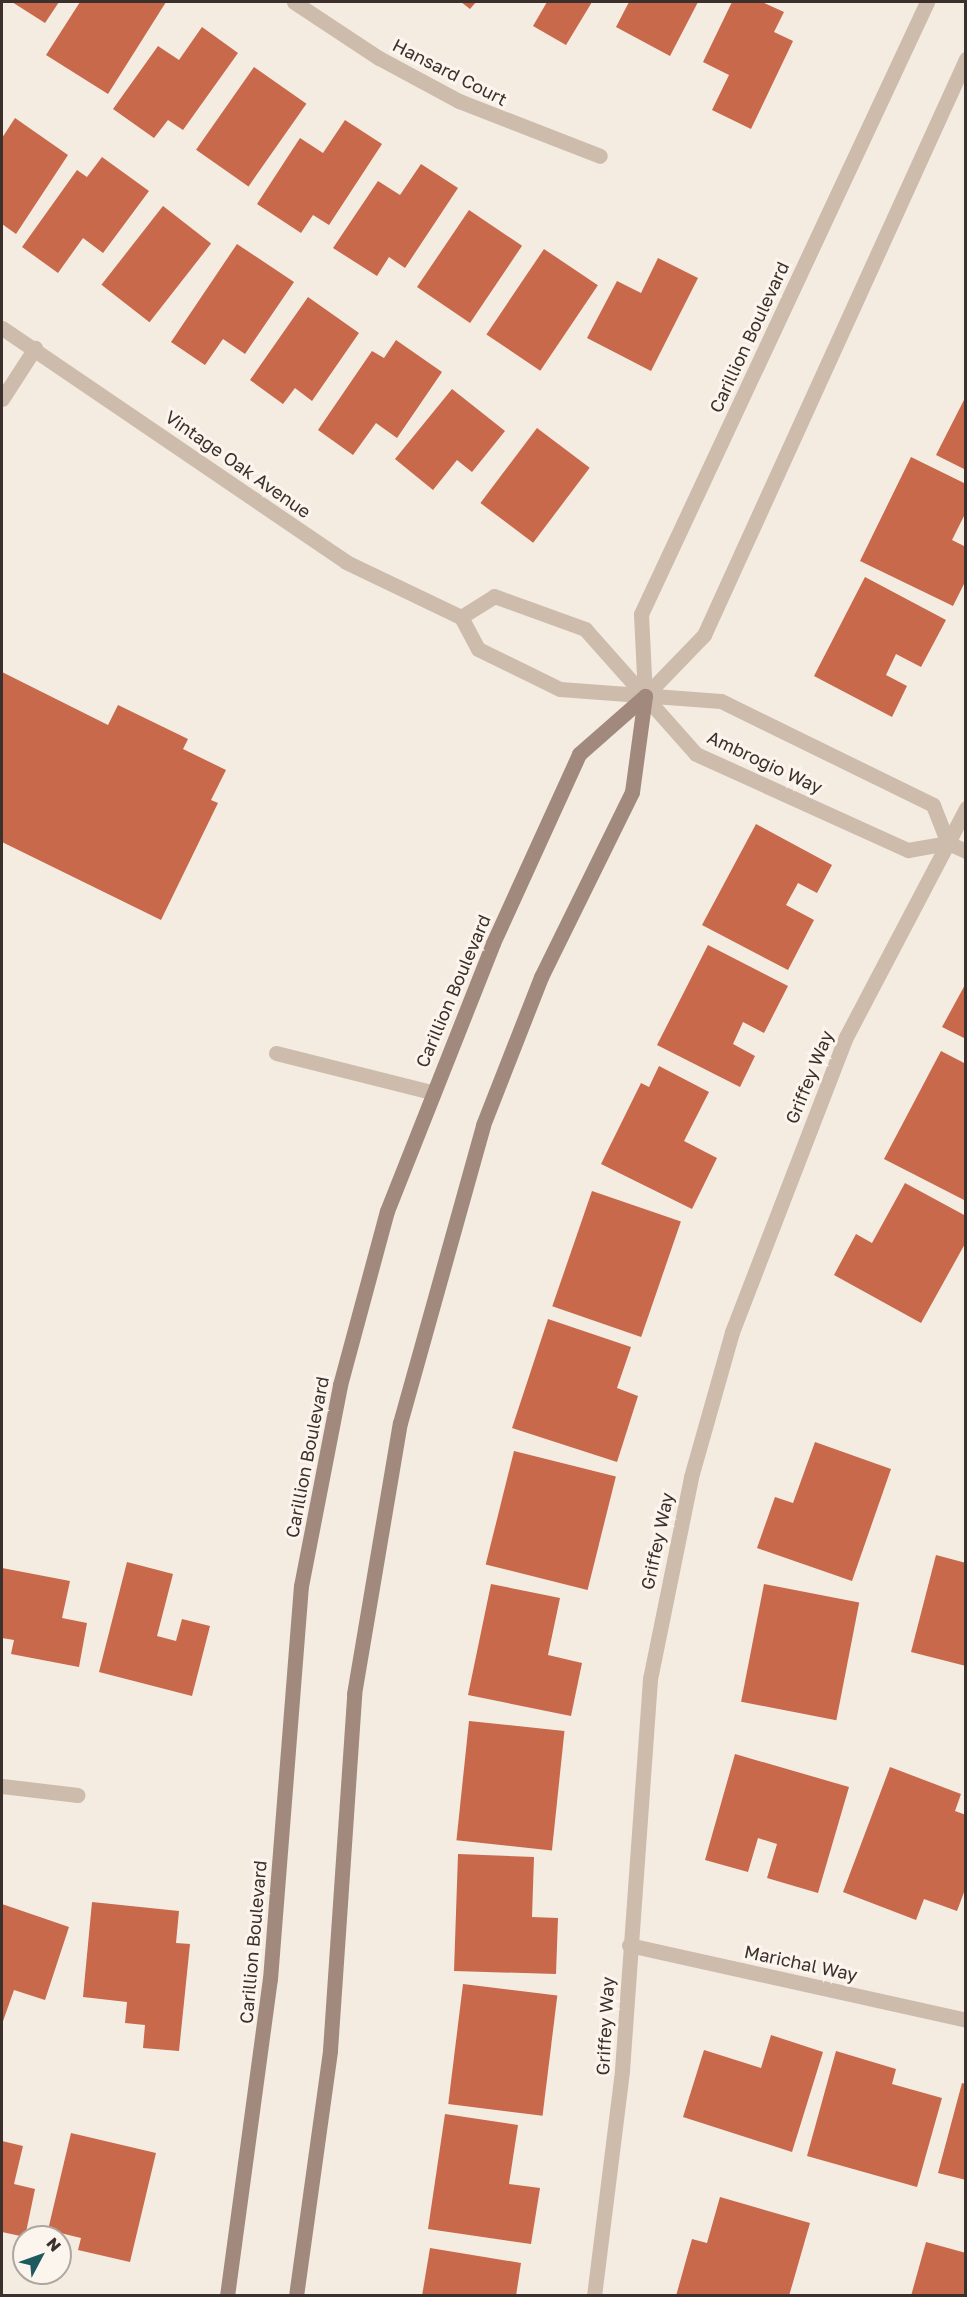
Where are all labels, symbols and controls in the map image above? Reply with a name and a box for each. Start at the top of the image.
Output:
street label: Hansard Court [389,34,511,110]
street label: Carillion Boulevard [705,258,793,416]
street label: Vintage Oak Avenue [161,406,315,522]
street label: Ambrogio Way [704,726,826,798]
street label: Carillion Boulevard [411,911,495,1071]
street label: Griffey Way [780,1027,838,1127]
street label: Carillion Boulevard [281,1374,333,1540]
street label: Griffey Way [636,1490,678,1592]
street label: Carillion Boulevard [235,1859,271,2025]
street label: Marichal Way [742,1940,860,1986]
street label: Griffey Way [592,1976,618,2076]
north arrow [12,2225,72,2285]
text: N [43,2233,66,2256]

